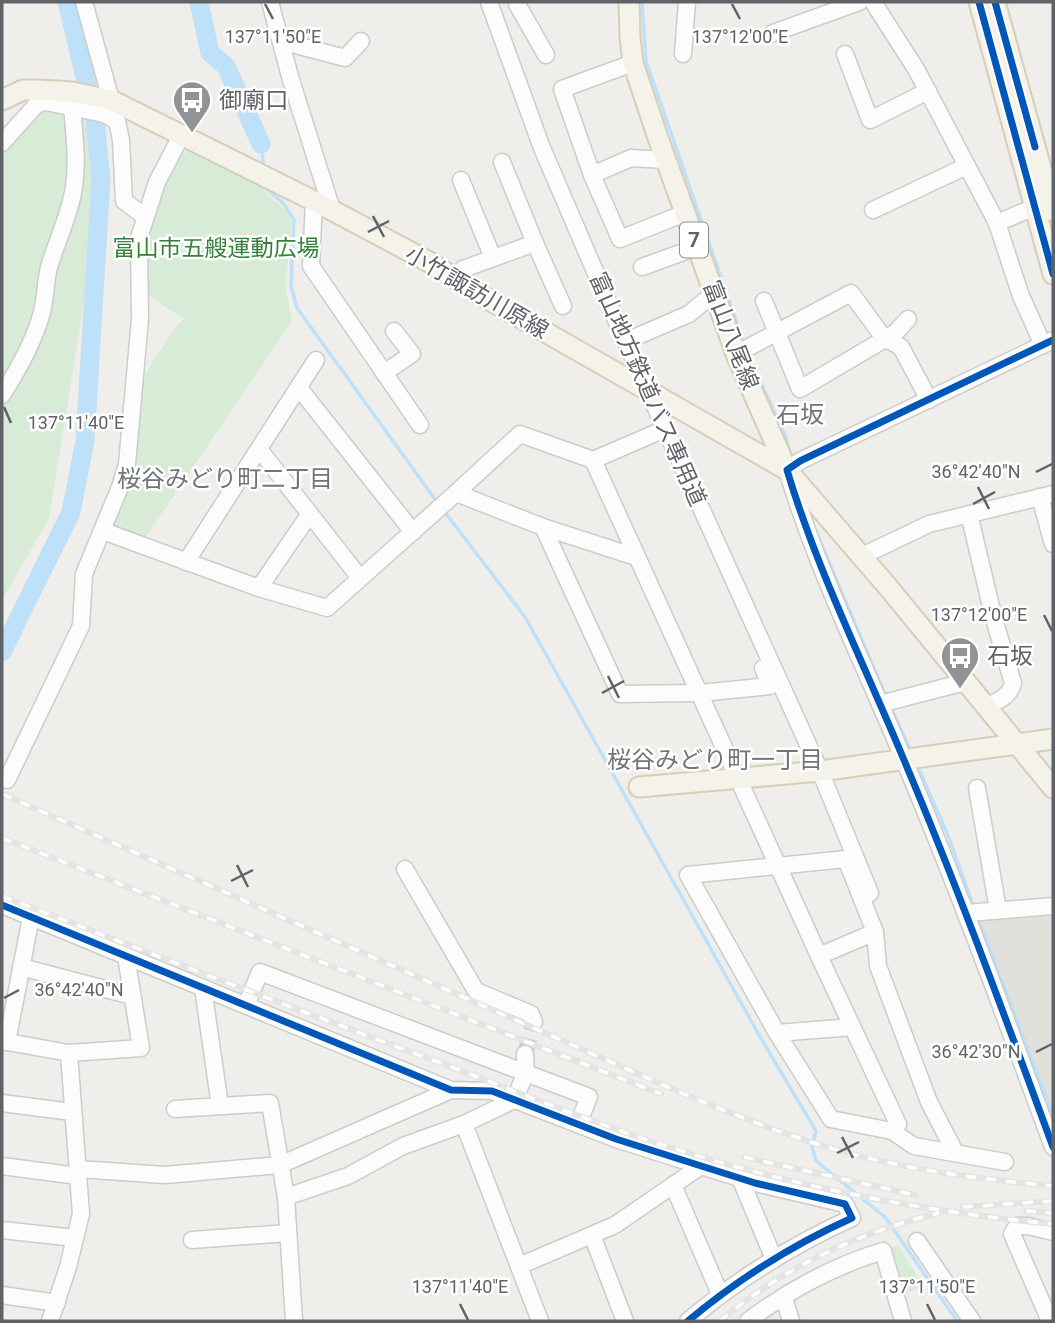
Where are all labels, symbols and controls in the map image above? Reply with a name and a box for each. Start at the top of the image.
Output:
text: 137°11'50"E [225,26,321,47]
text: 137°12'00"E [692,26,788,47]
bus stop icon: 御廟口 [171,79,213,134]
place label: 御廟口 [219,87,288,114]
road number: 7 [680,222,708,258]
park label: 富山市五艘運動広場 [113,235,320,262]
street label: 小竹諏訪川原線 [400,240,553,344]
street label: 富山地方鉄道バス専用道 [584,268,711,510]
street label: 富山八尾線 [697,277,764,394]
district label: 石坂 [776,401,824,429]
text: 137°11'40"E [28,412,124,433]
text: 36°42'40"N [931,461,1021,482]
district label: 桜谷みどり町二丁目 [117,465,333,493]
text: 137°12'00"E [931,604,1027,625]
bus stop icon: 石坂 [939,635,981,690]
place label: 石坂 [987,643,1033,670]
district label: 桜谷みどり町一丁目 [607,746,823,774]
text: 36°42'40"N [34,979,124,1000]
text: 36°42'30"N [931,1041,1021,1062]
text: 137°11'40"E [412,1276,508,1297]
text: 137°11'50"E [879,1276,975,1297]

